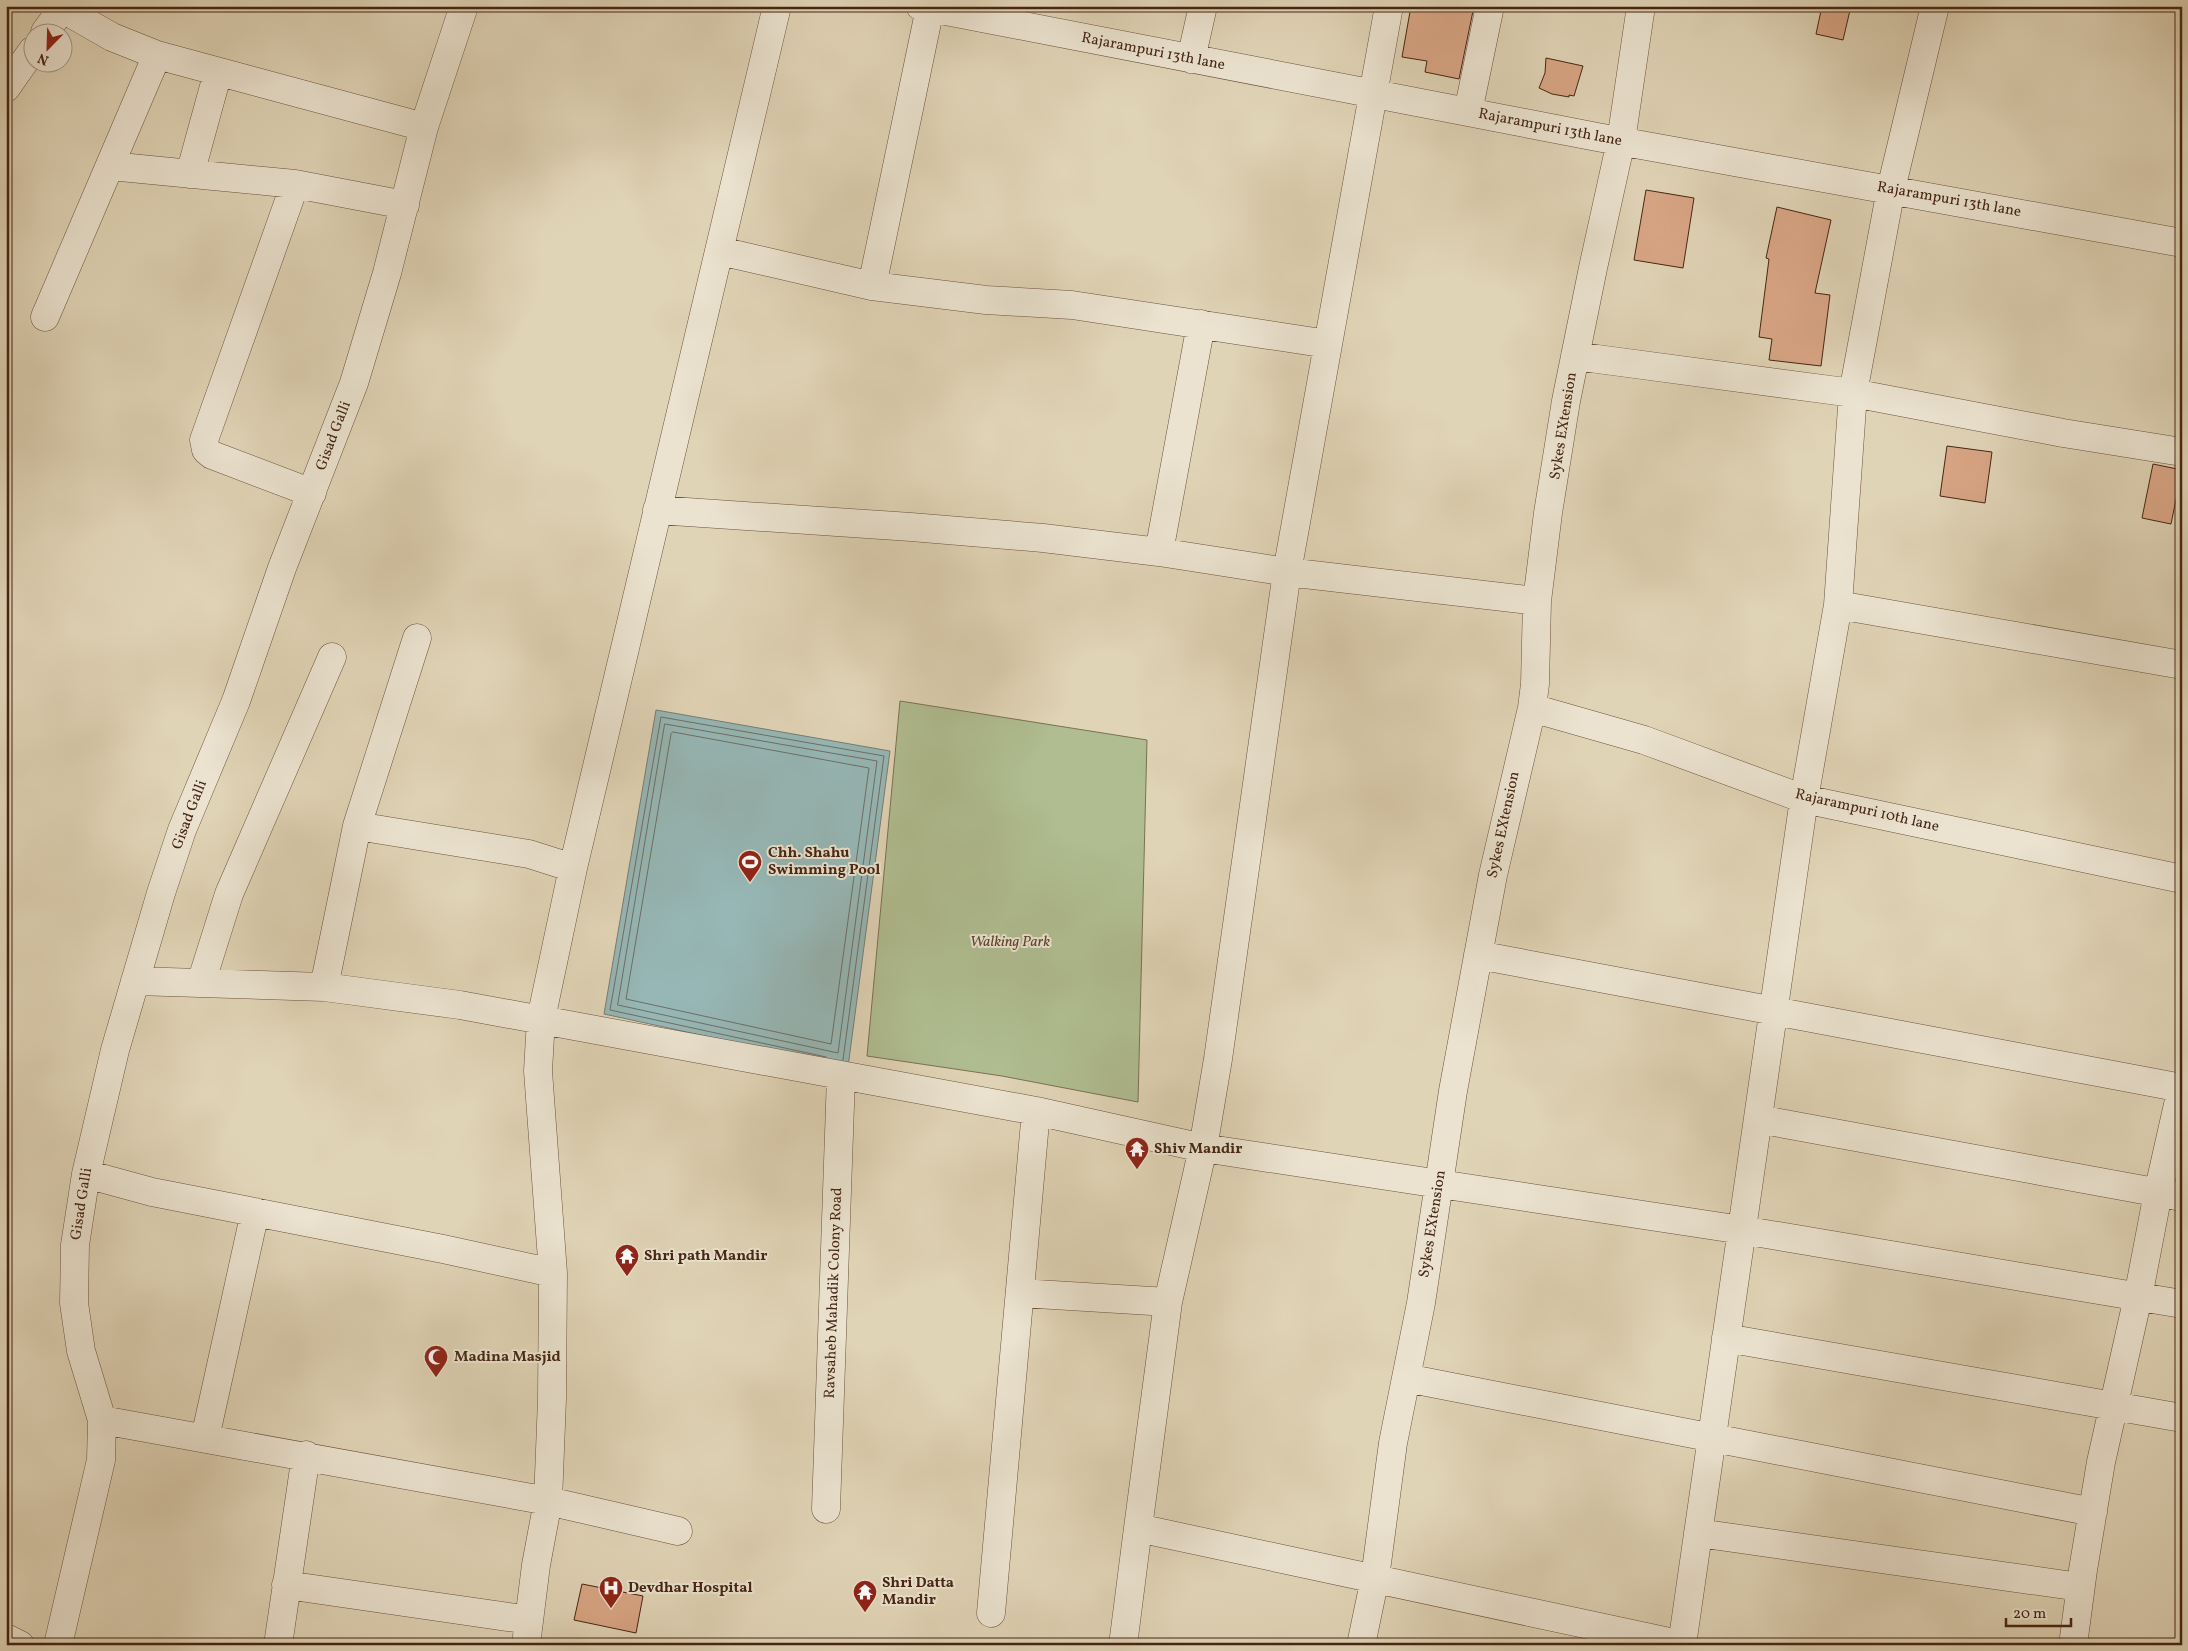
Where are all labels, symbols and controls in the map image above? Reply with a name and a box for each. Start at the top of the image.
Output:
north arrow [22,22,72,72]
street label: Rajarampuri 13th lane [1079,28,1227,76]
text: N [35,48,52,69]
street label: Rajarampuri 13th lane [1476,104,1624,152]
street label: Rajarampuri 13th lane [1875,177,2023,223]
street label: Sykes EXtension [1545,371,1583,481]
street label: Gisad Galli [311,398,357,474]
street label: Sykes EXtension [1482,770,1526,880]
street label: Gisad Galli [167,777,213,853]
street label: Rajarampuri 10th lane [1793,784,1941,838]
place label: Chh. Shahu Swimming Pool [768,843,880,881]
sports icon: Chh. Shahu Swimming Pool [737,849,763,883]
park label: Walking Park [970,932,1050,953]
temple icon: Shiv Mandir [1124,1136,1150,1170]
place label: Shiv Mandir [1154,1139,1242,1160]
street label: Gisad Galli [66,1166,98,1242]
street label: Sykes EXtension [1414,1169,1452,1279]
street label: Ravsaheb Mahadik Colony Road [820,1187,848,1399]
temple icon: Shri path Mandir [614,1243,640,1277]
place label: Shri path Mandir [644,1246,767,1267]
mosque icon: Madina Masjid [423,1344,449,1378]
place label: Madina Masjid [454,1347,561,1368]
place label: Shri Datta Mandir [882,1573,954,1611]
hospital icon: Devdhar Hospital [598,1575,624,1609]
place label: Devdhar Hospital [628,1578,753,1599]
temple icon: Shri Datta Mandir [852,1579,878,1613]
scale bar [2006,1596,2070,1628]
text: 20 m [2013,1604,2046,1625]

